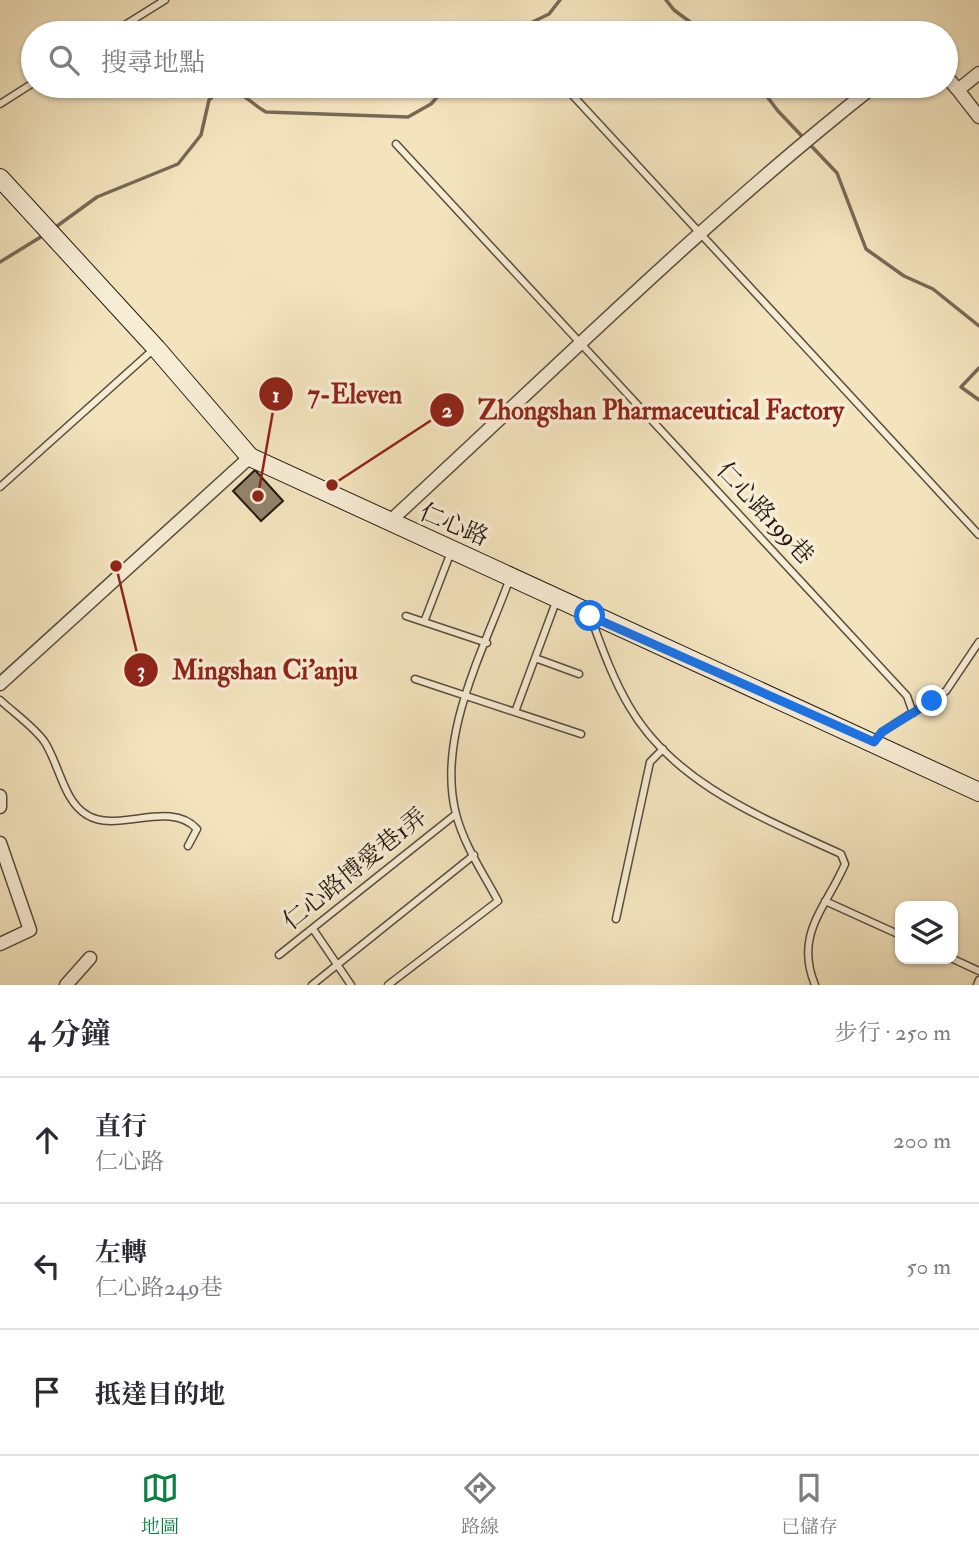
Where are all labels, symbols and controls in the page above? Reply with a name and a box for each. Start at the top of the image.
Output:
search box [21,21,958,98]
icon: search [45,41,83,79]
text: 搜尋地點 [101,47,205,79]
callout: 7-Eleven [259,371,416,418]
text: 7-Eleven [308,379,403,411]
text: 1 [272,382,280,409]
callout: Zhongshan Pharmaceutical Factory [429,386,858,433]
text: Zhongshan Pharmaceutical Factory [478,395,846,428]
text: 2 [442,397,453,424]
street label: 仁心路199巷 [710,455,820,571]
street label: 仁心路 [415,497,493,553]
route start [574,600,605,631]
callout: Mingshan Ci'anju [123,646,372,693]
text: Mingshan Ci'anju [171,655,358,688]
text: 3 [137,657,145,684]
route end [916,685,947,716]
street label: 仁心路博愛巷1弄 [277,801,433,937]
map controls [895,901,958,964]
button: layers [895,901,958,964]
text: 4 分鐘 [28,1016,111,1053]
text: 步行 · 250 m [835,1018,951,1047]
text: 直行 [95,1111,147,1143]
icon: ahead [28,1121,66,1159]
text: 200 m [893,1126,951,1155]
text: 仁心路 [95,1147,164,1176]
text: 左轉 [95,1237,147,1269]
icon: left [28,1247,66,1285]
text: 50 m [907,1252,951,1281]
text: 仁心路249巷 [95,1273,223,1302]
icon: arrive [28,1373,66,1411]
text: 抵達目的地 [95,1379,225,1411]
tab: 地圖 [141,1469,179,1539]
tab: 路線 [461,1469,499,1539]
tab: 已儲存 [781,1469,838,1539]

